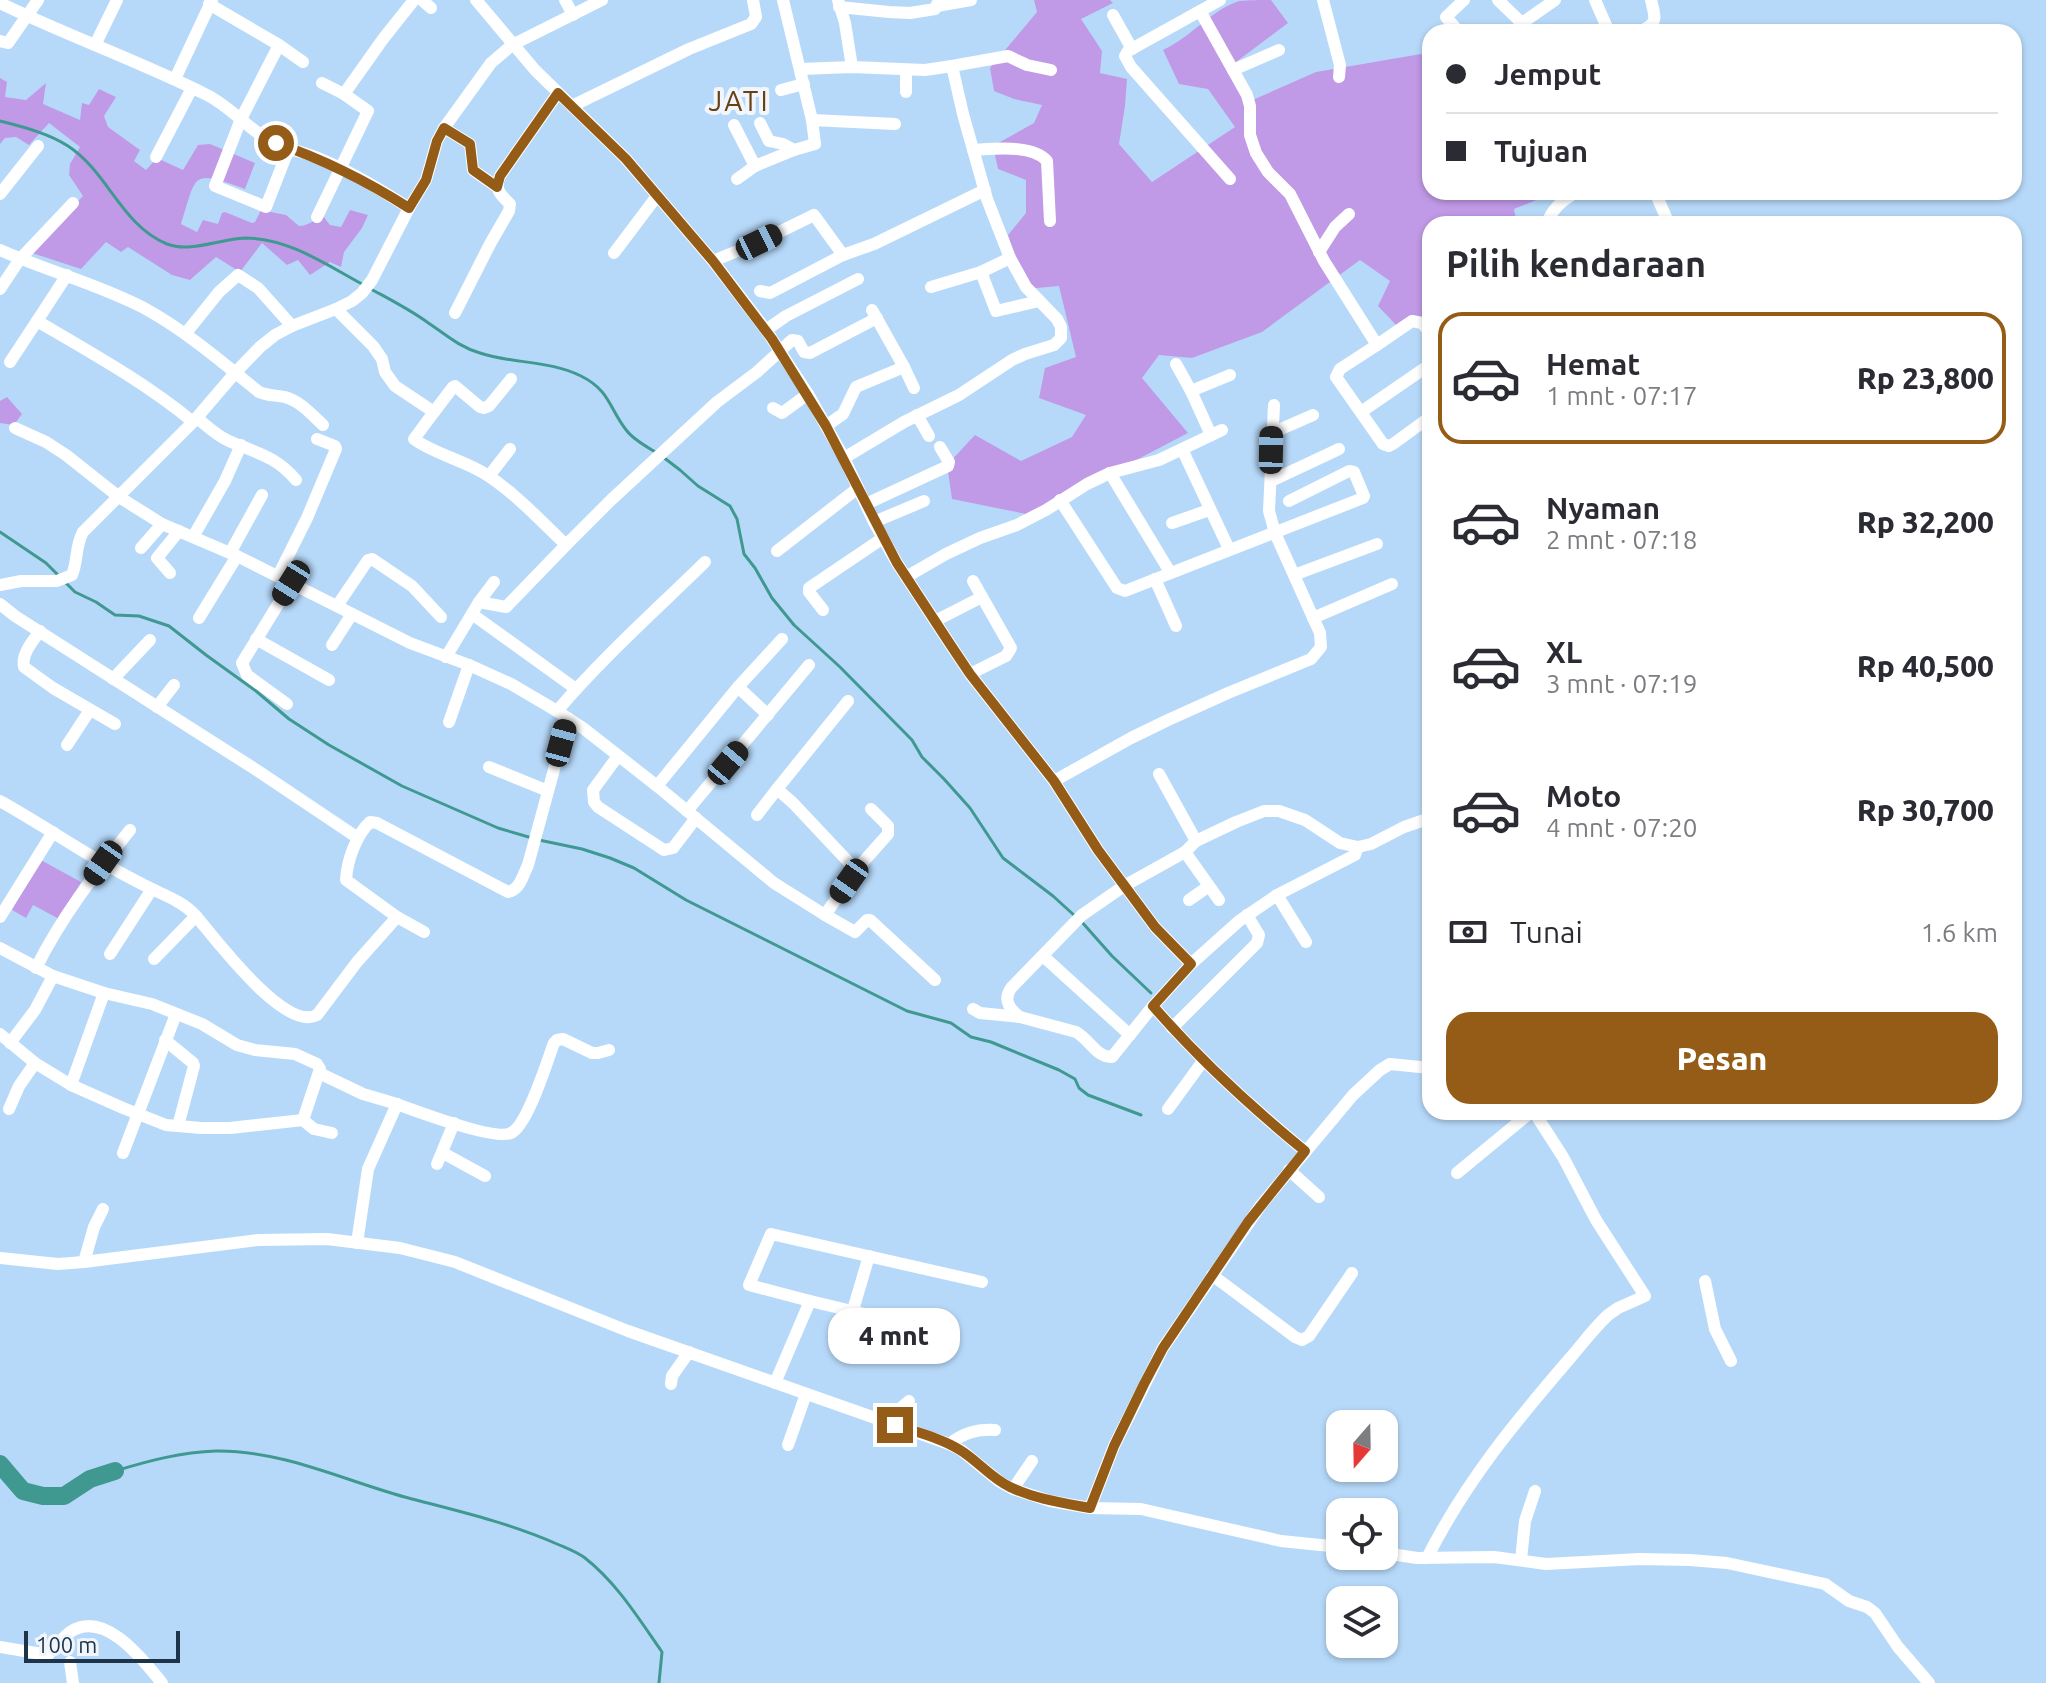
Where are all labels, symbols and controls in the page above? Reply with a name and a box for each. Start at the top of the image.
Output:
text: Jemput [1494,57,1601,91]
district label: JATI [708,85,770,116]
route start [258,125,294,161]
text: Tujuan [1494,134,1588,168]
car [732,221,786,263]
text: Pilih kendaraan [1446,243,1706,284]
icon: car [1450,342,1522,414]
text: Hemat [1546,347,1640,381]
text: Rp 23,800 [1857,361,1994,395]
text: 1 mnt · 07:17 [1546,381,1697,410]
car [1259,426,1283,474]
icon: car [1450,486,1522,558]
text: Nyaman [1546,491,1660,525]
text: Rp 32,200 [1857,505,1994,539]
text: 2 mnt · 07:18 [1546,525,1697,554]
car [268,556,314,610]
icon: car [1450,630,1522,702]
text: XL [1546,635,1582,669]
text: Rp 40,500 [1857,649,1994,683]
text: 3 mnt · 07:19 [1546,669,1697,698]
car [543,717,579,769]
car [703,737,753,789]
icon: car [1450,774,1522,846]
text: Moto [1546,779,1621,813]
text: Rp 30,700 [1857,793,1994,827]
text: 4 mnt · 07:20 [1546,813,1697,842]
car [79,836,127,890]
car [825,854,873,908]
icon: cash [1446,910,1490,954]
text: Tunai [1510,915,1583,949]
text: 1.6 km [1921,918,1998,947]
button: Pesan [1446,1012,1998,1104]
callout: 4 mnt [829,1309,961,1365]
text: 4 mnt [859,1321,929,1350]
route end [877,1407,913,1443]
north arrow [1326,1410,1398,1482]
map controls [1326,1410,1398,1658]
button: locate [1326,1498,1398,1570]
button: layers [1326,1586,1398,1658]
scale bar [24,1627,180,1663]
text: 100 m [36,1632,97,1657]

